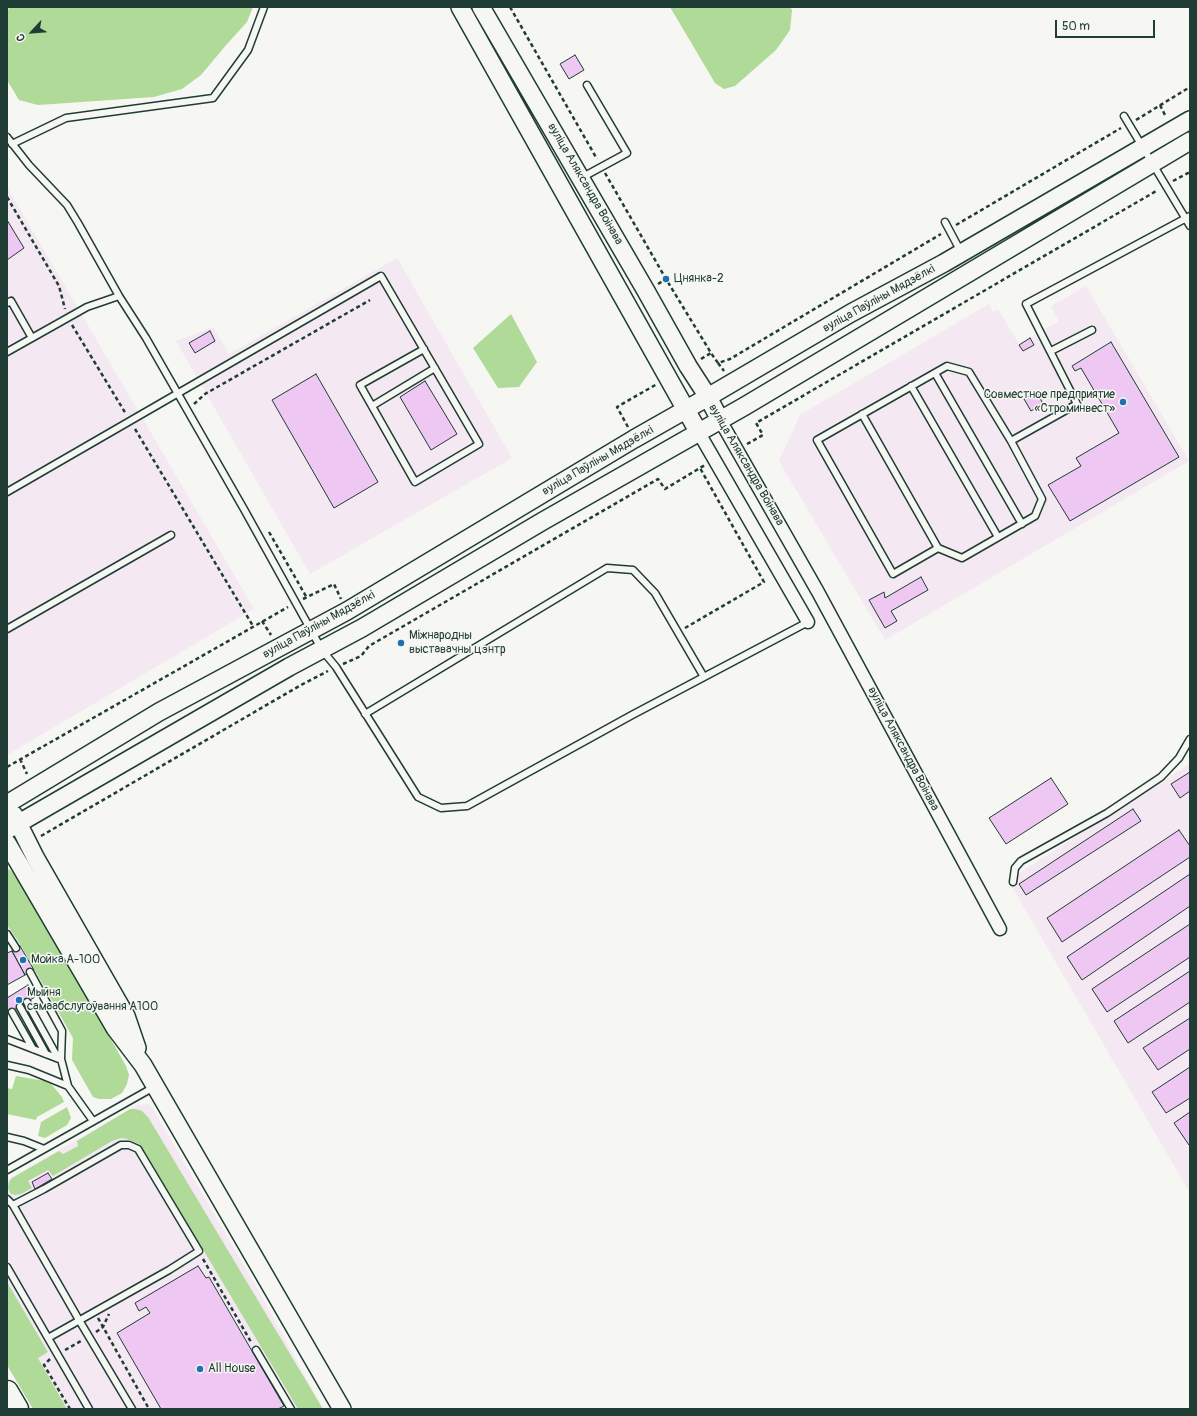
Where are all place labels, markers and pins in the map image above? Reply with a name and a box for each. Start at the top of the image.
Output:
place label: Цнянка-2 [674,272,724,286]
marker: Цнянка-2 [661,274,671,284]
place label: Совместное предприятие «Строминвест» [984,388,1115,416]
marker: Совместное предприятие «Строминвест» [1118,397,1128,407]
place label: Міжнародны выставачны цэнтр [409,629,506,657]
marker: Міжнародны выставачны цэнтр [396,638,406,648]
place label: Мойка A-100 [31,953,100,967]
marker: Мойка A-100 [18,955,28,965]
place label: Мыйня самаабслугоўвання A100 [27,986,158,1014]
marker: Мыйня самаабслугоўвання A100 [14,995,24,1005]
place label: All House [208,1362,255,1376]
marker: All House [195,1364,205,1374]

